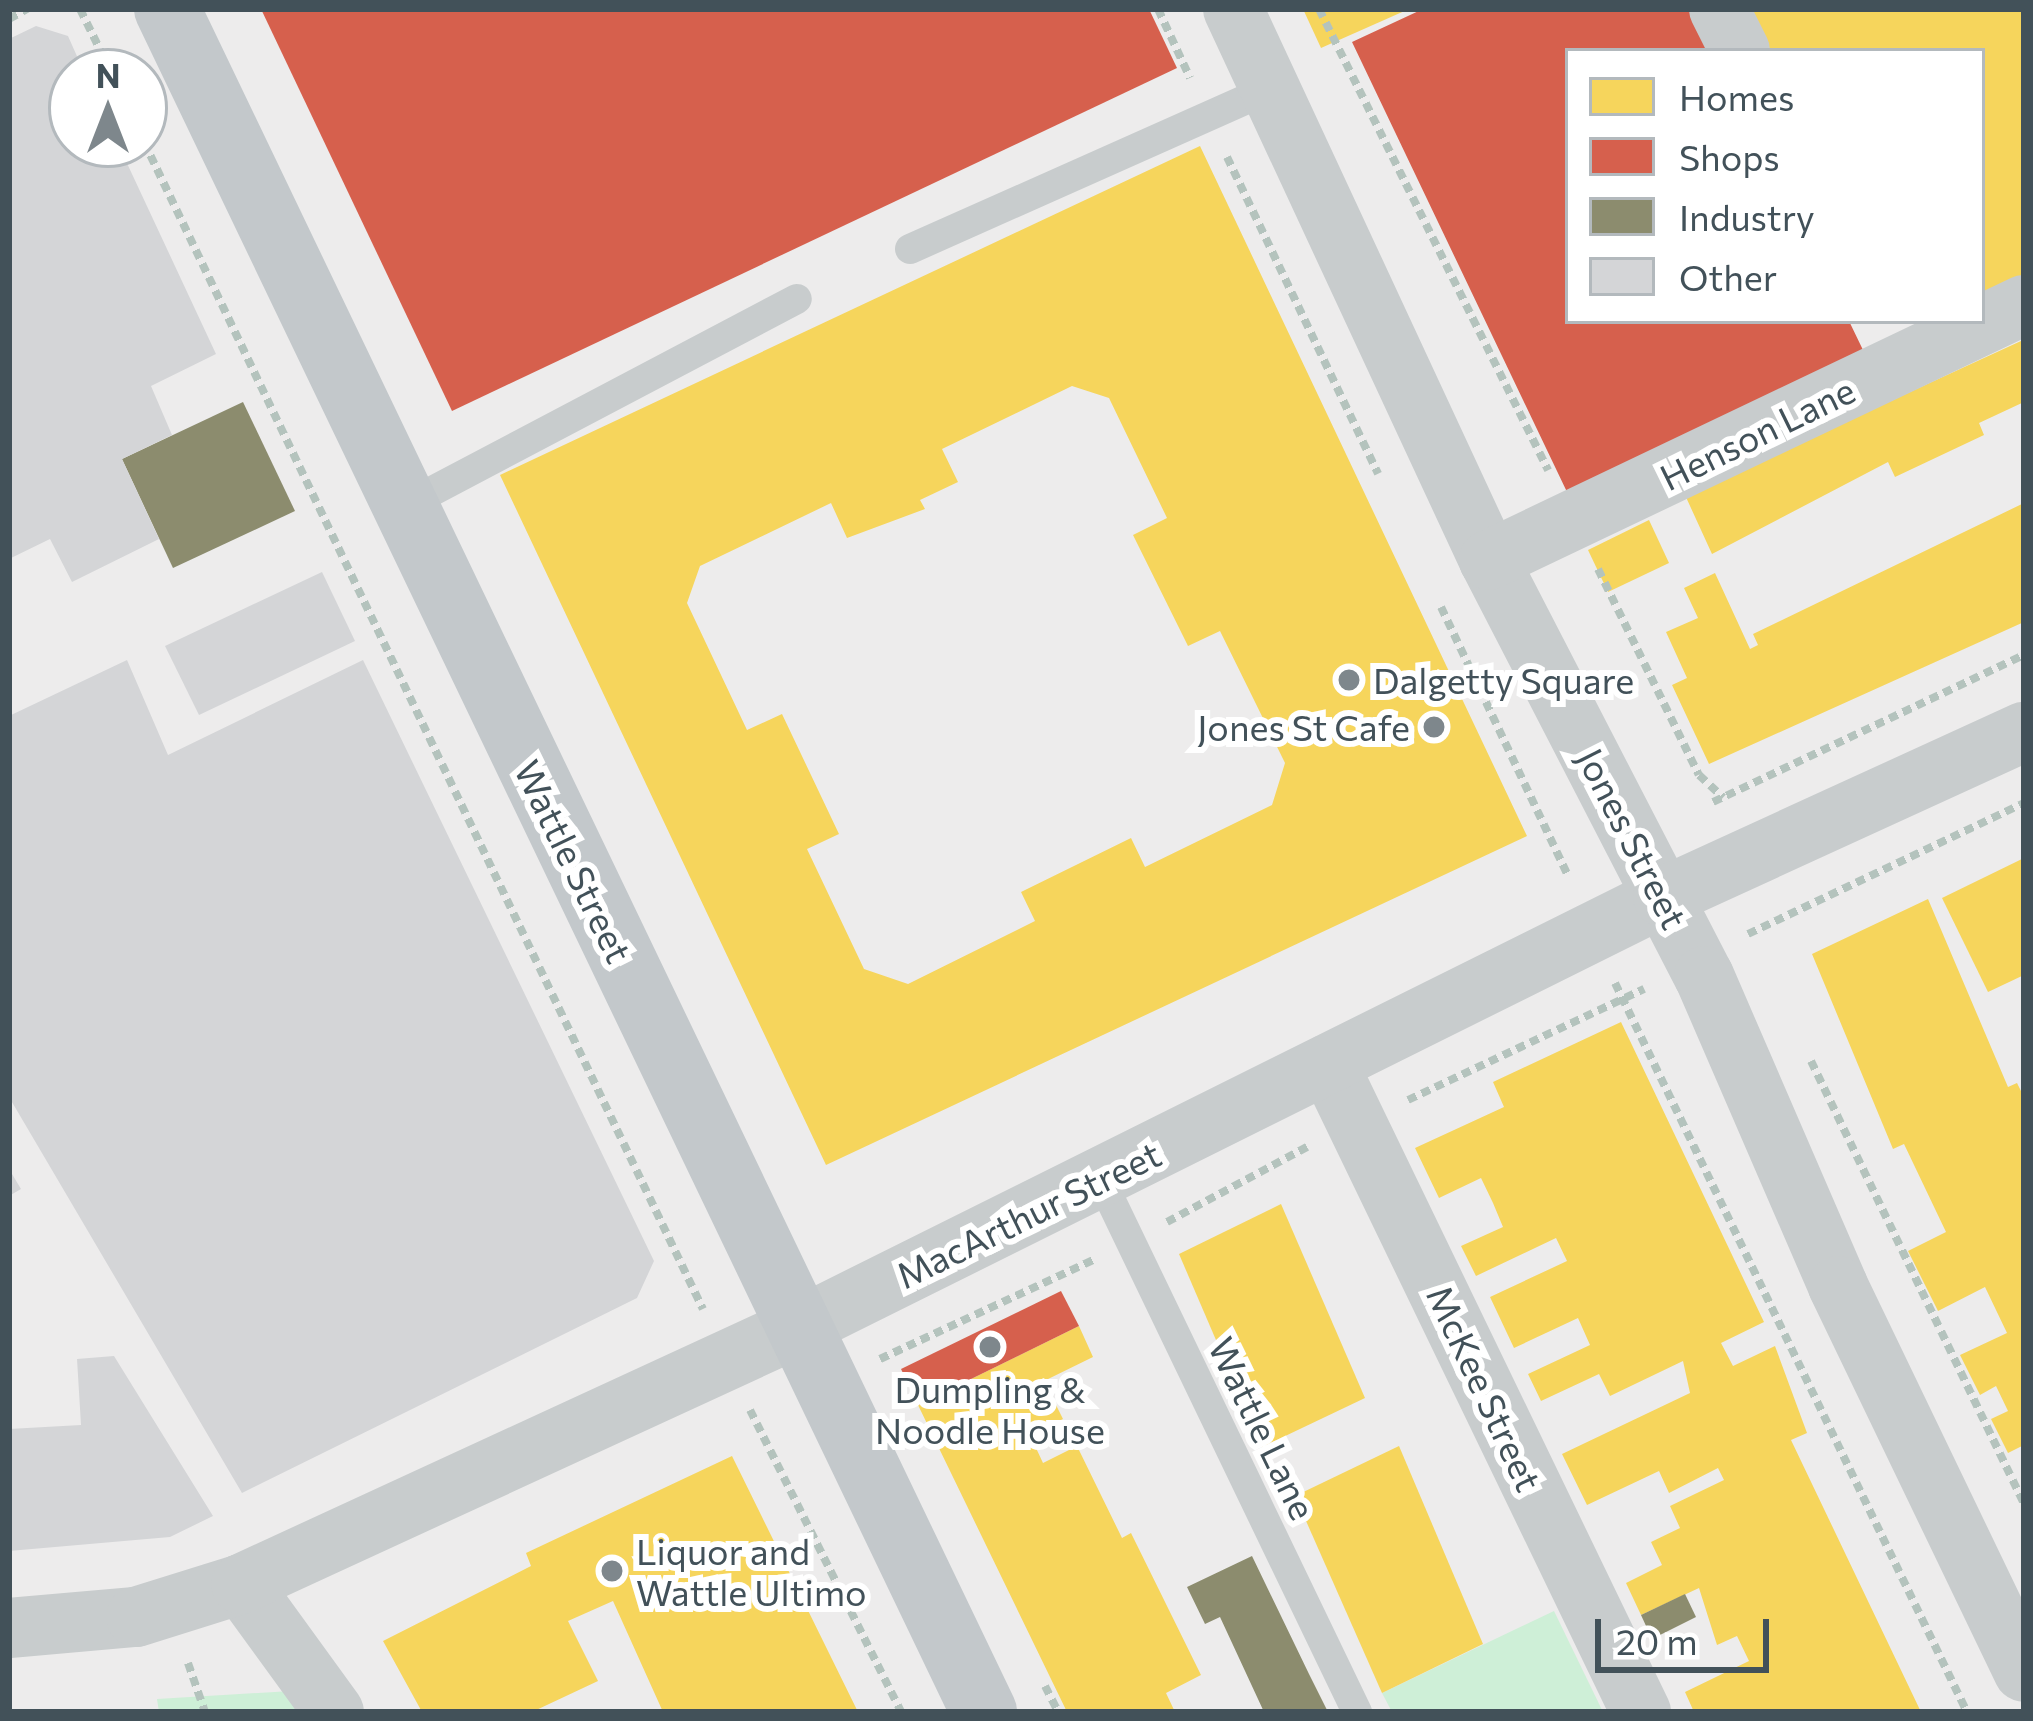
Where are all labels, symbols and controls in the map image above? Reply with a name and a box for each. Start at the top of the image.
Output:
north arrow [48,48,168,168]
legend [1565,48,1985,324]
text: N [96,54,120,95]
text: Homes [1679,74,1794,118]
text: Shops [1679,134,1780,178]
text: Industry [1679,194,1815,238]
text: Other [1679,254,1777,298]
street label: Henson Lane [1653,367,1861,499]
place label: Dalgetty Square [1373,658,1634,702]
marker: Dalgetty Square [1336,667,1362,693]
place label: Jones St Cafe [1197,705,1410,749]
marker: Jones St Cafe [1421,714,1447,740]
street label: Jones Street [1569,741,1697,935]
street label: Wattle Street [506,753,642,969]
street label: MacArthur Street [889,1131,1167,1297]
street label: McKee Street [1419,1278,1551,1498]
street label: Wattle Lane [1200,1330,1326,1526]
marker: Dumpling & Noodle House [977,1334,1003,1360]
place label: Dumpling & Noodle House [875,1366,1105,1451]
place label: Liquor and Wattle Ultimo [636,1528,867,1613]
marker: Liquor and Wattle Ultimo [599,1558,625,1584]
scale bar [1601,1595,1775,1669]
text: 20 m [1616,1618,1698,1662]

